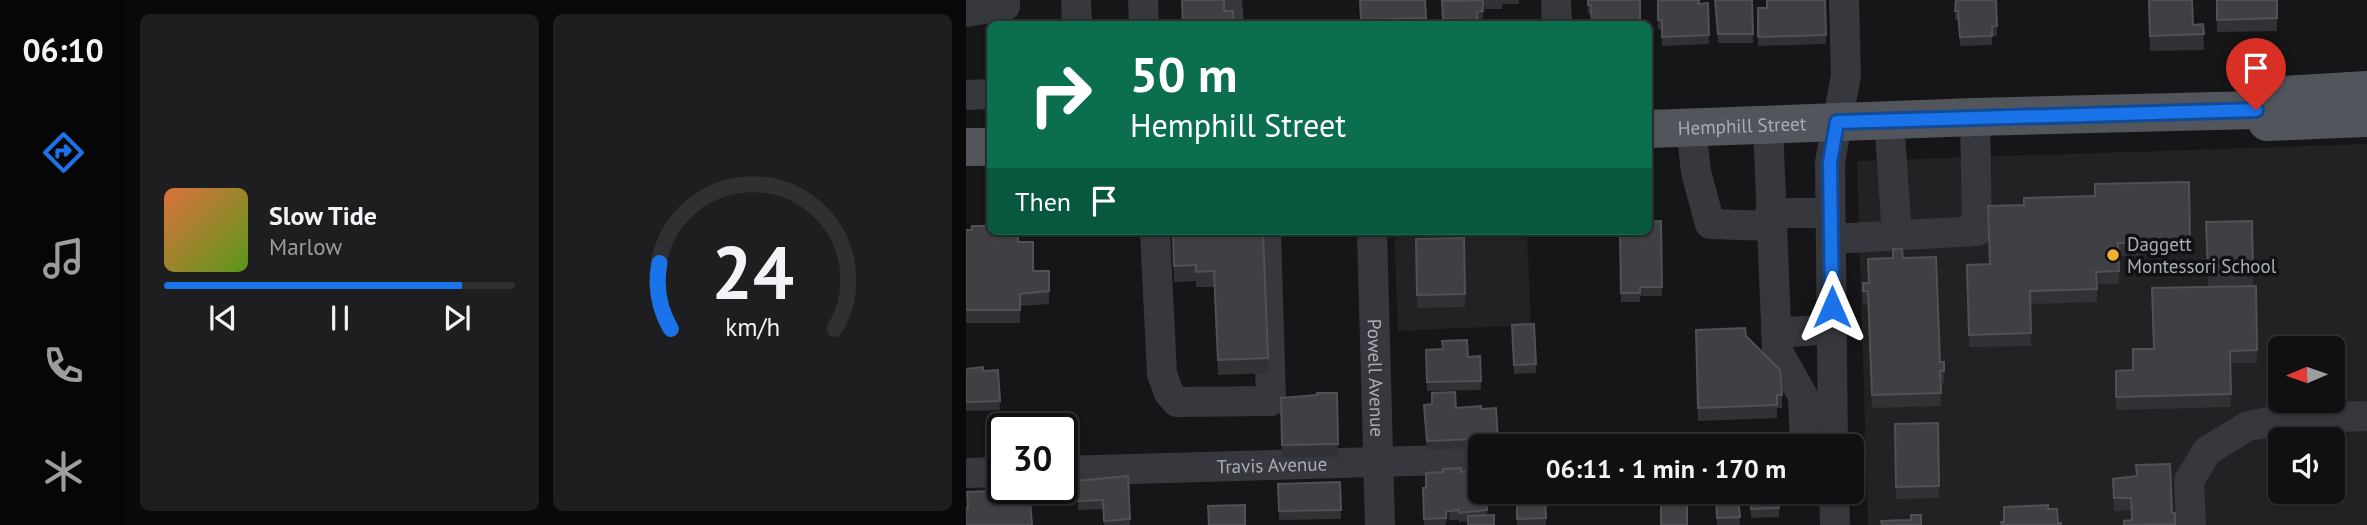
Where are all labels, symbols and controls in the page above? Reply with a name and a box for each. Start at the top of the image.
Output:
text: 06:10 [22,29,104,71]
pin [2226,38,2286,110]
text: 50 m [1130,42,1237,106]
icon: right [1015,49,1106,140]
icon: arrive [2237,49,2275,87]
text: Hemphill Street [1130,104,1346,146]
street label: Hemphill Street [1677,111,1807,140]
icon: directions [39,128,88,177]
icon: arrive [1085,182,1123,220]
text: Then [1015,185,1071,218]
text: Slow Tide [269,199,377,232]
text: 24 [711,225,794,319]
text: Marlow [269,232,342,261]
place label: Daggett Montessori School [2127,232,2277,278]
icon: music [39,234,88,283]
marker: Daggett Montessori School [2105,247,2121,263]
position arrow [1795,270,1869,344]
icon: previous [204,299,242,337]
icon: pause [321,299,359,337]
icon: next [438,299,476,337]
text: km/h [725,310,780,342]
street label: Powell Avenue [1362,318,1390,437]
north arrow [2268,336,2345,413]
map controls [2268,336,2345,504]
icon: phone [39,341,88,390]
speed limit sign: 30 [987,413,1078,504]
button: sound [2268,427,2345,504]
icon: climate [39,447,88,496]
street label: Travis Avenue [1216,451,1328,479]
text: 06:11 · 1 min · 170 m [1546,452,1786,485]

